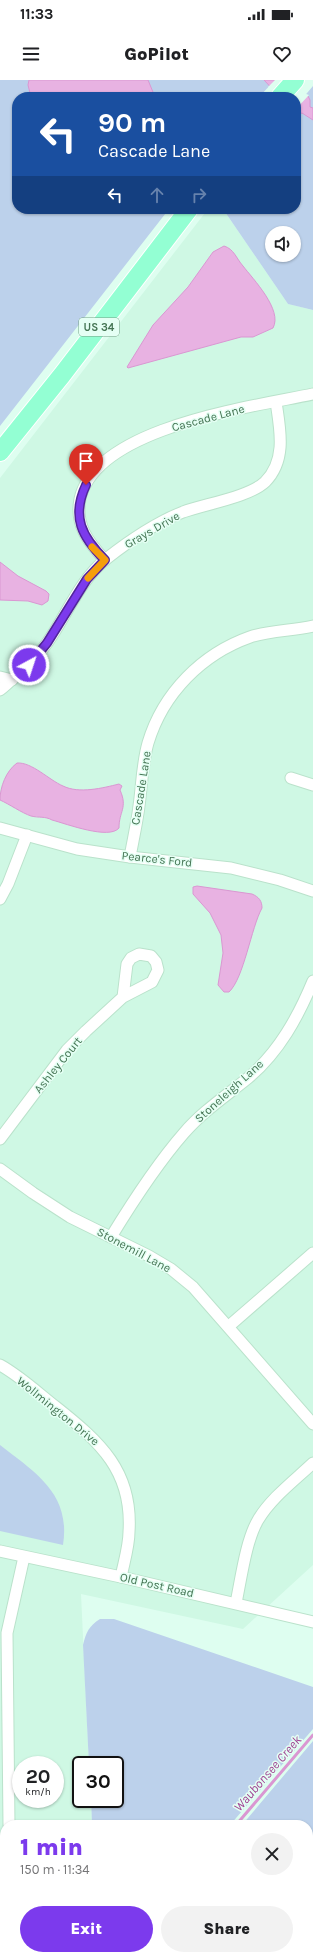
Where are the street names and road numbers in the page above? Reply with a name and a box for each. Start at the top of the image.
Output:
road number: US 34 [79,318,119,336]
street label: Cascade Lane [170,402,246,434]
street label: Grays Drive [122,509,182,551]
street label: Cascade Lane [128,750,154,826]
street label: Pearce's Ford [121,848,193,870]
street label: Ashley Court [31,1034,85,1096]
street label: Stoneleigh Lane [192,1057,266,1125]
street label: Stonemill Lane [95,1225,173,1275]
street label: Wollmington Drive [14,1374,102,1448]
street label: Old Post Road [119,1570,195,1600]

